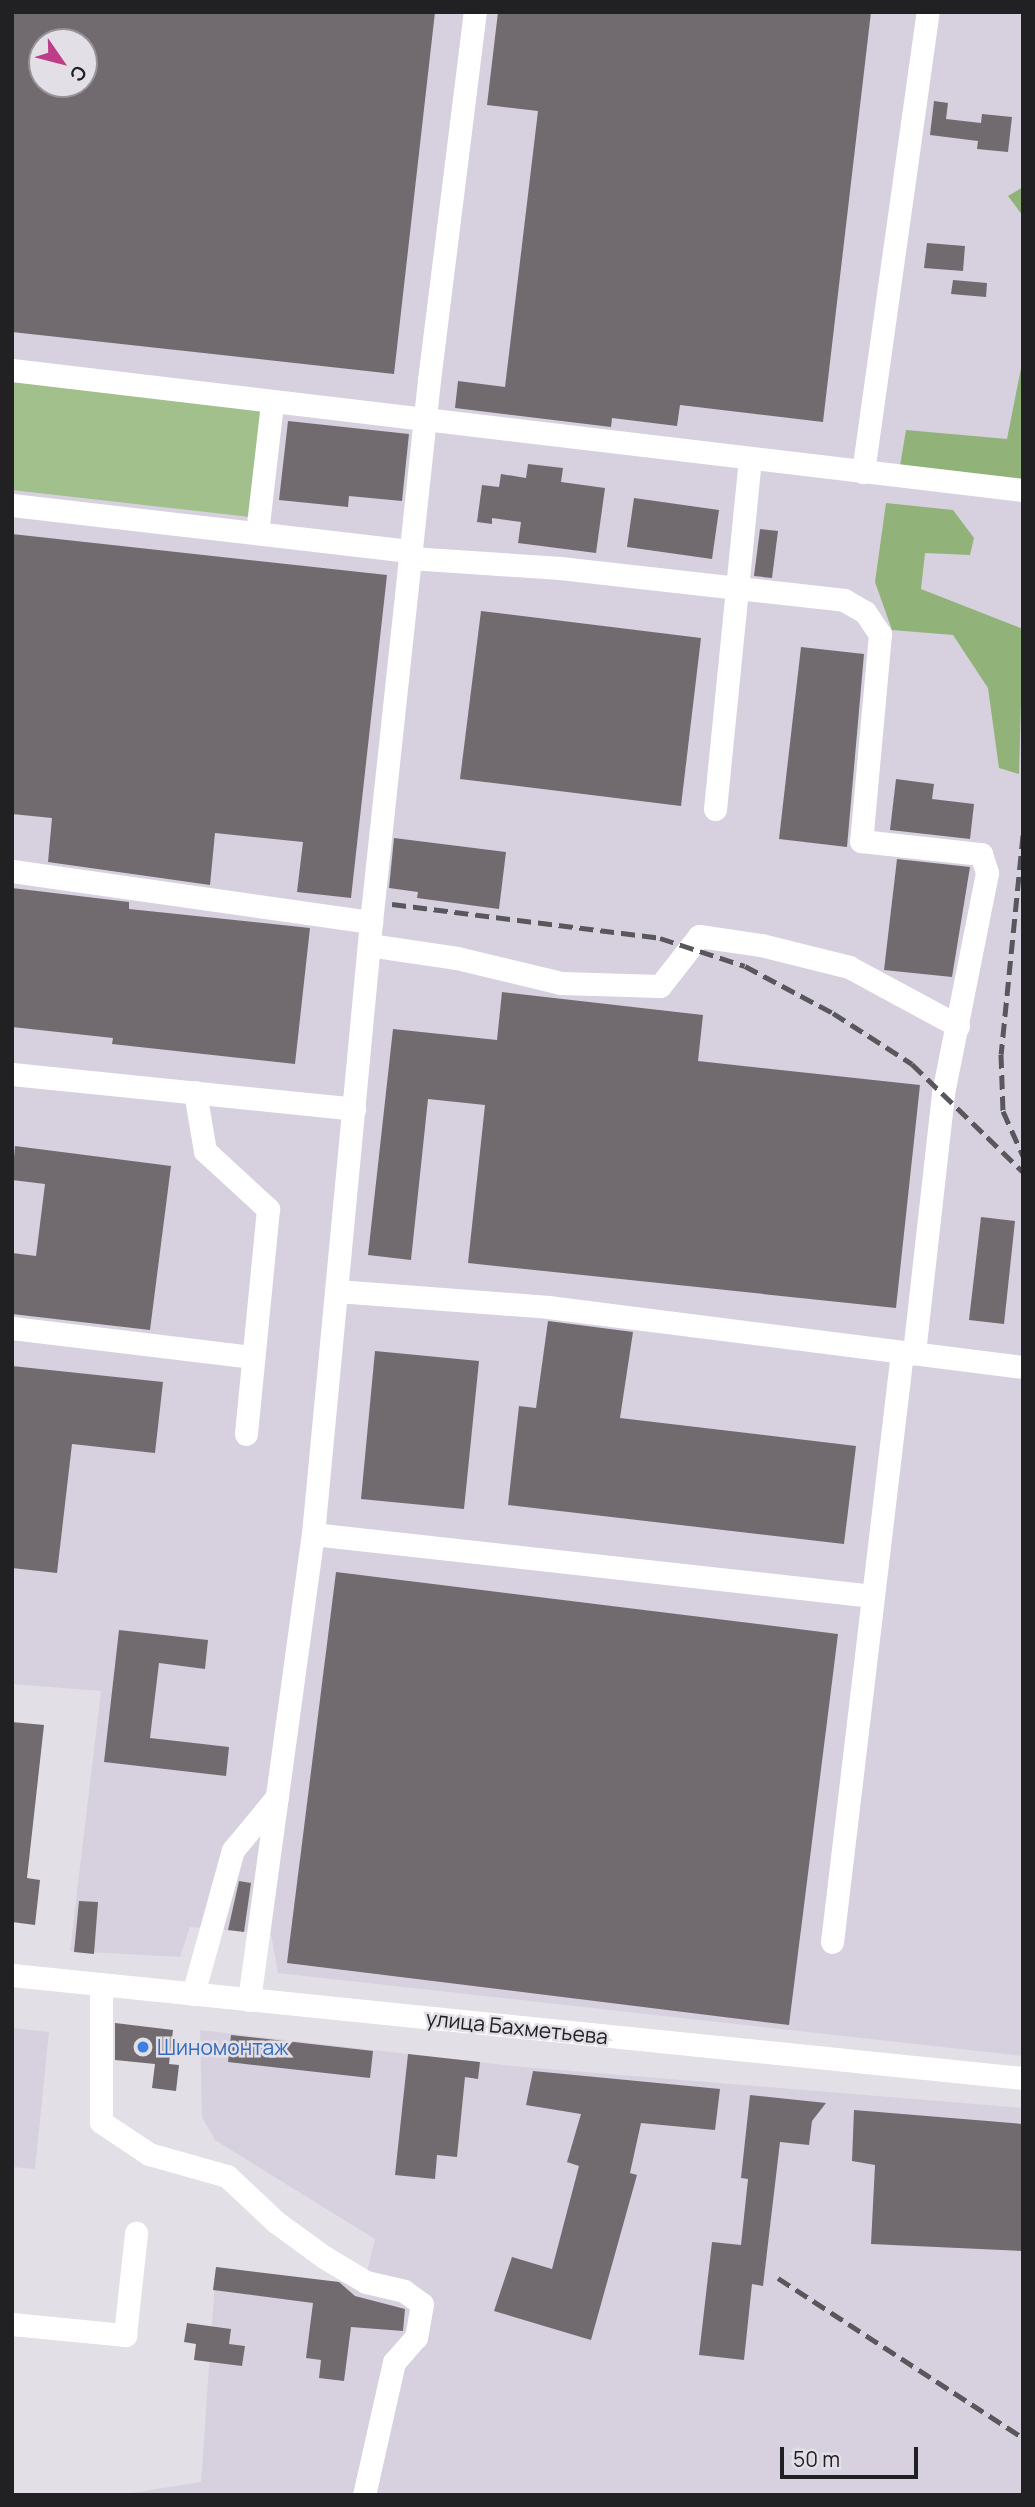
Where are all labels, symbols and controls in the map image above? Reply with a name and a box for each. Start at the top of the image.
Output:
north arrow [28,28,98,98]
text: С [64,61,93,87]
street label: улица Бахметьева [425,2005,609,2049]
place label: Шиномонтаж [157,2034,289,2060]
marker: Шиномонтаж [135,2039,151,2055]
scale bar [783,2434,921,2478]
text: 50 m [793,2445,840,2473]

